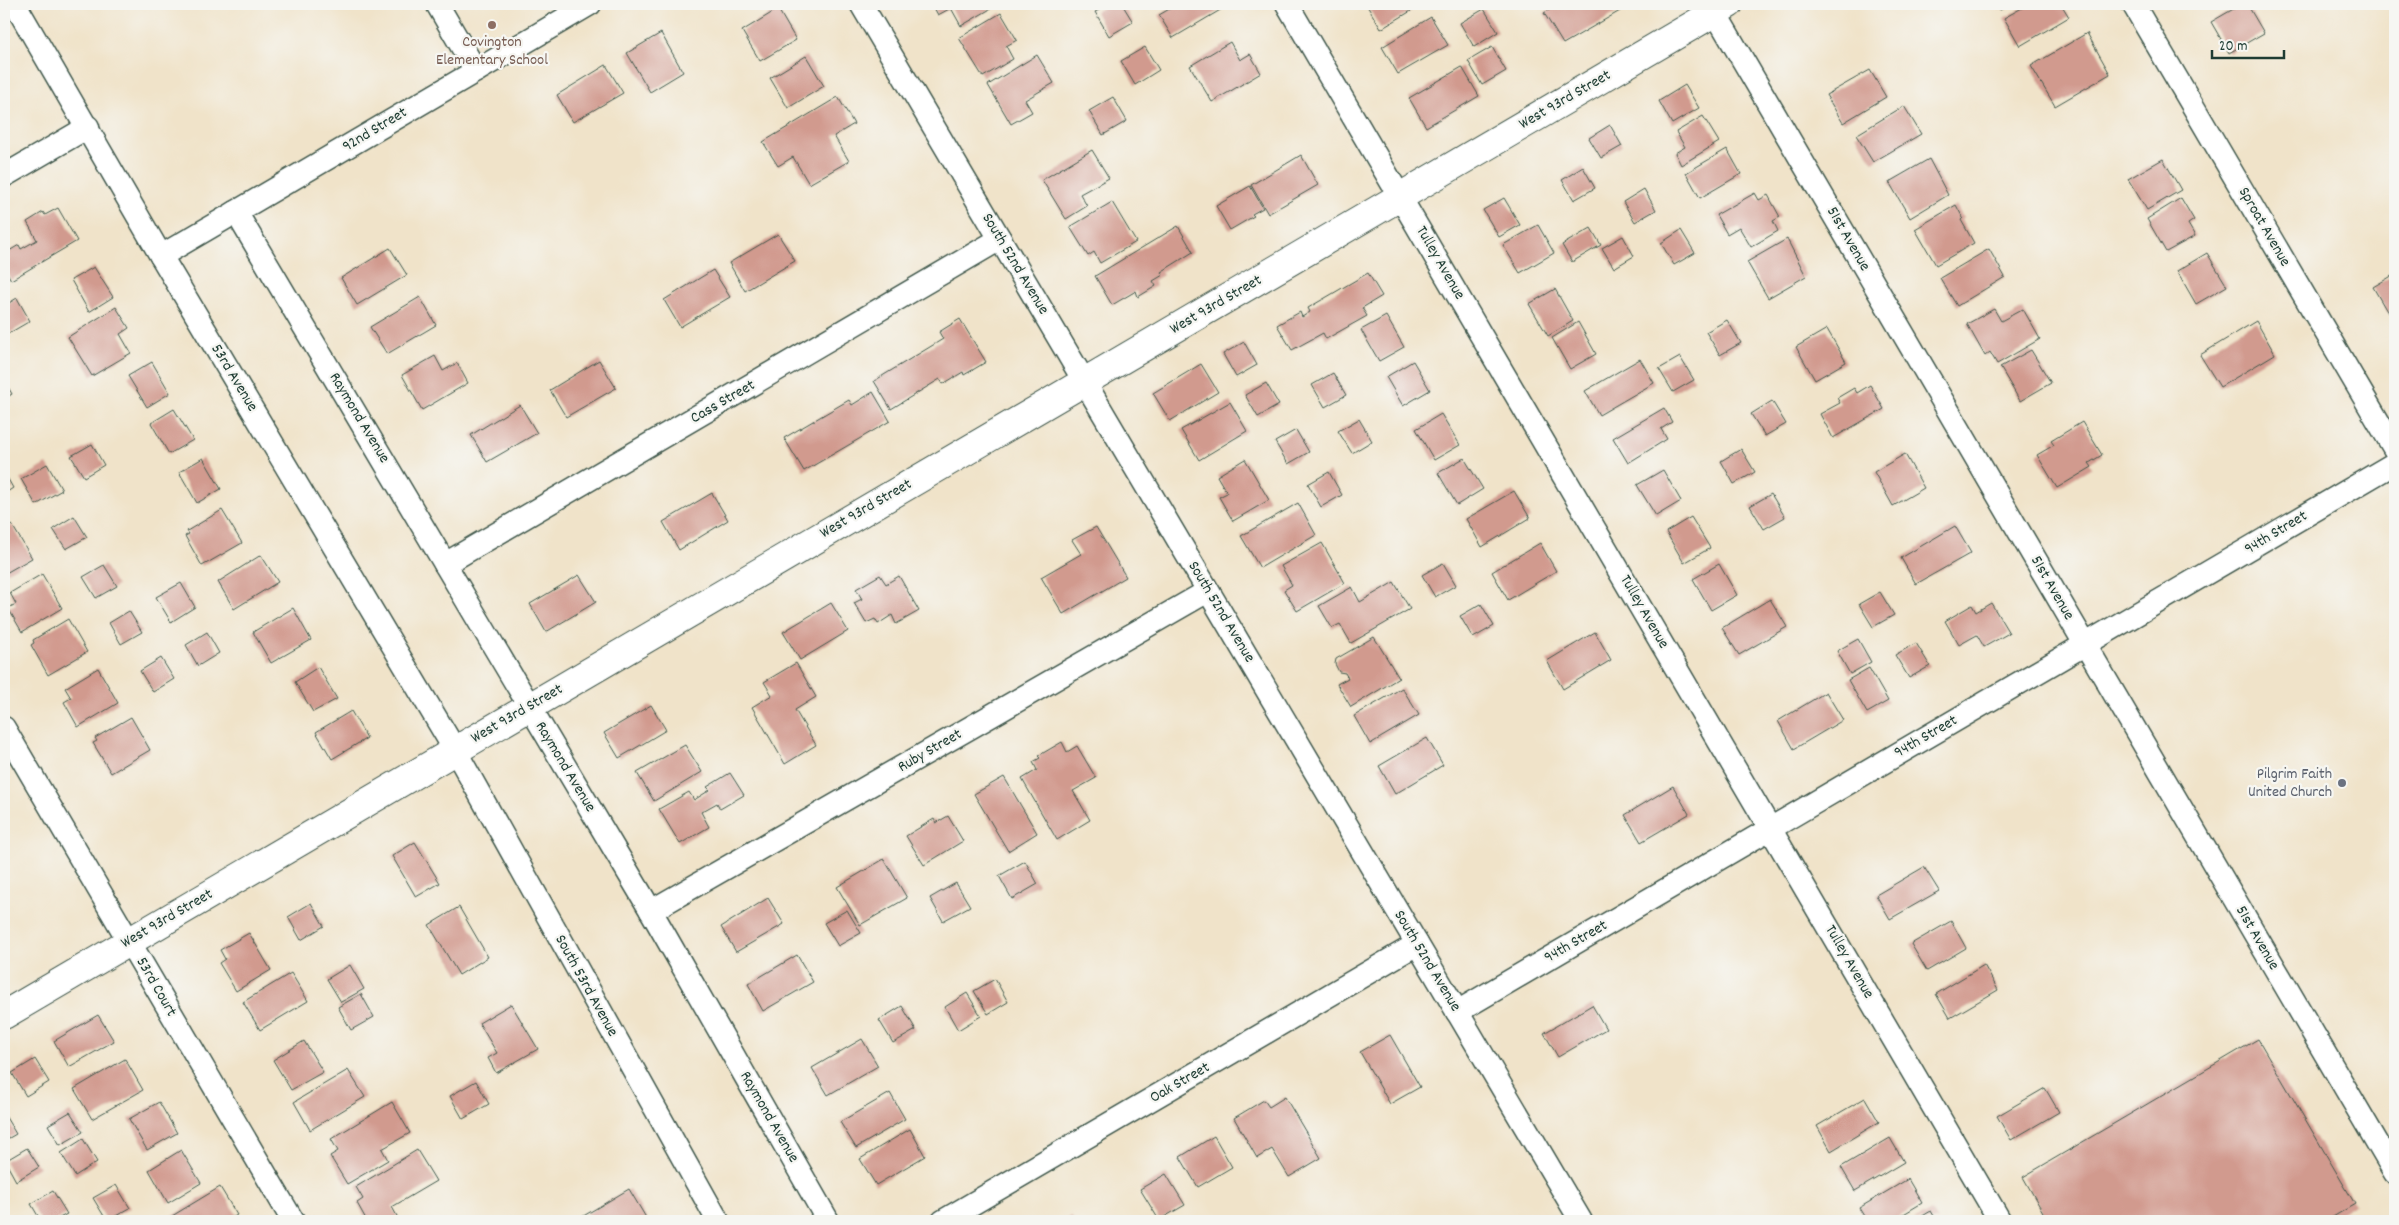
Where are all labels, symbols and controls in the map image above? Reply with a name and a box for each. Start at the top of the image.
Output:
marker: Covington Elementary School [486,19,498,31]
scale bar [2212,28,2284,60]
place label: Covington Elementary School [436,31,548,72]
text: 20 m [2219,36,2247,58]
street label: West 93rd Street [1515,64,1615,136]
street label: 92nd Street [338,102,412,158]
street label: Sproat Avenue [2232,183,2296,271]
street label: 51st Avenue [1820,203,1876,275]
street label: South 52nd Avenue [976,209,1054,319]
street label: Tulley Avenue [1410,222,1470,304]
street label: West 93rd Street [1166,269,1266,341]
street label: 53rd Avenue [205,340,263,416]
street label: Raymond Avenue [323,368,395,468]
street label: Cass Street [686,374,760,430]
street label: West 93rd Street [816,473,916,545]
street label: 94th Street [2240,505,2312,561]
street label: 51st Avenue [2024,552,2080,624]
street label: South 52nd Avenue [1182,557,1260,667]
street label: Tulley Avenue [1614,571,1674,653]
street label: West 93rd Street [467,678,567,750]
street label: 94th Street [1890,710,1962,764]
street label: Raymond Avenue [529,717,601,817]
street label: Ruby Street [894,723,966,779]
place label: Pilgrim Faith United Church [2248,763,2332,804]
marker: Pilgrim Faith United Church [2336,777,2348,789]
street label: West 93rd Street [117,883,217,955]
street label: 51st Avenue [2229,902,2285,974]
street label: South 52nd Avenue [1388,906,1466,1016]
street label: 94th Street [1540,915,1612,969]
street label: Tulley Avenue [1819,921,1879,1003]
street label: South 53rd Avenue [548,931,624,1041]
street label: 53rd Court [130,953,182,1021]
street label: Oak Street [1146,1057,1214,1109]
street label: Raymond Avenue [733,1067,805,1167]

